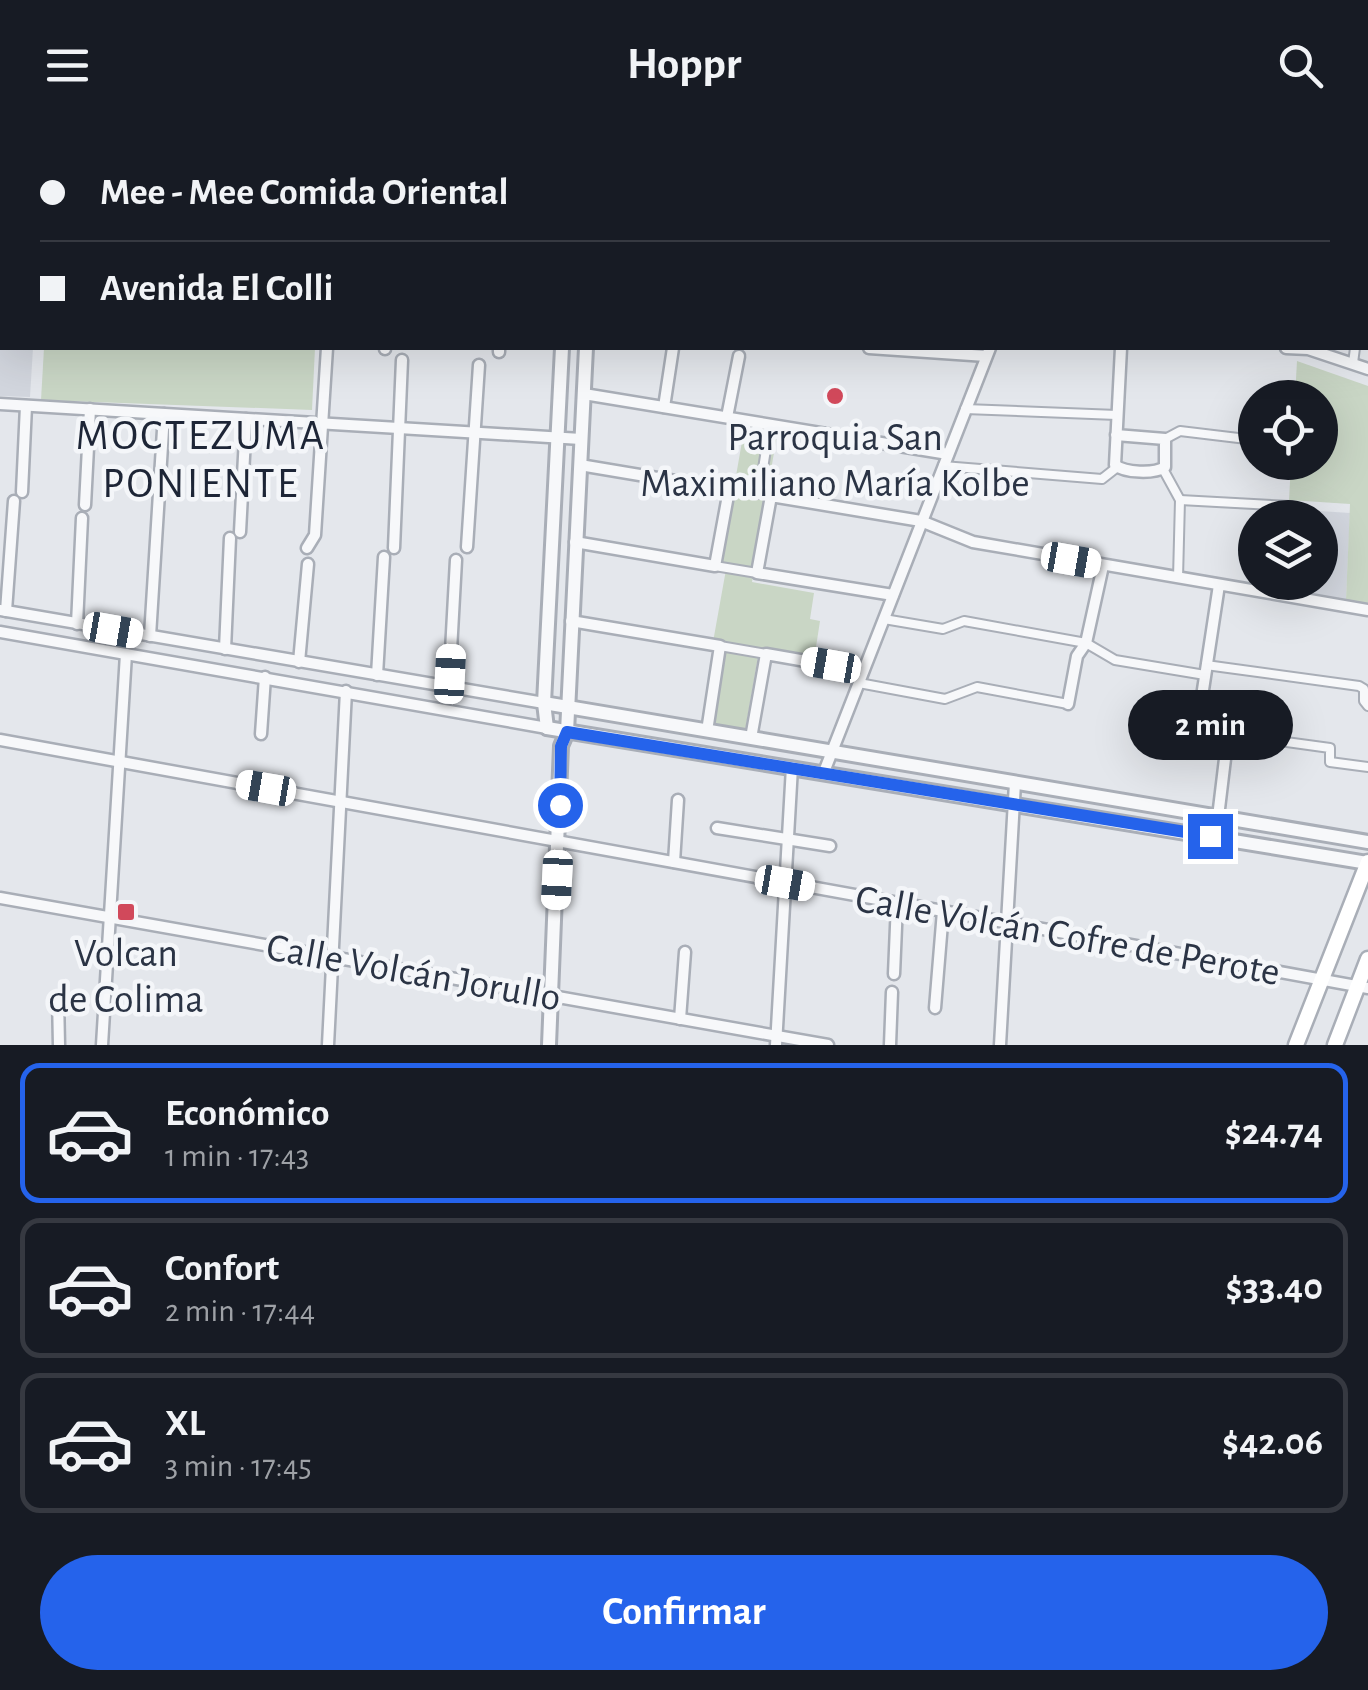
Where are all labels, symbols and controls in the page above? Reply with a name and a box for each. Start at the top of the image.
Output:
icon: menu [40,38,95,93]
icon: search [1273,38,1328,93]
text: Hoppr [627,42,741,87]
text: Mee - Mee Comida Oriental [100,174,509,212]
text: Avenida El Colli [100,270,333,308]
map controls [1238,380,1338,600]
button: locate [1238,380,1338,480]
marker: Parroquia San Maximiliano María Kolbe [824,385,846,407]
district label: MOCTEZUMA PONIENTE [76,415,326,505]
place label: Parroquia San Maximiliano María Kolbe [640,418,1030,504]
button: layers [1238,500,1338,600]
car [1039,540,1103,580]
car [81,610,145,650]
car [433,643,467,705]
car [799,645,863,685]
callout: 2 min [1128,691,1292,761]
text: 2 min [1175,709,1246,741]
car [234,768,298,808]
route start [538,783,583,828]
route end [1188,814,1233,859]
car [540,849,574,911]
car [753,863,817,903]
street label: Calle Volcán Cofre de Perote [852,879,1283,993]
marker: Volcan de Colima [115,901,137,923]
street label: Calle Volcán Jorullo [263,927,564,1019]
place label: Volcan de Colima [48,934,204,1020]
icon: car [45,1088,135,1178]
text: Económico [165,1095,329,1133]
text: $24.74 [1225,1114,1323,1152]
text: 1 min · 17:43 [165,1140,309,1172]
icon: car [45,1243,135,1333]
text: Confort [165,1250,279,1288]
text: $33.40 [1226,1269,1323,1307]
text: 2 min · 17:44 [165,1295,315,1327]
icon: car [45,1398,135,1488]
text: XL [165,1405,205,1443]
text: $42.06 [1222,1424,1323,1462]
text: 3 min · 17:45 [165,1450,312,1482]
button: Confirmar [40,1555,1328,1670]

